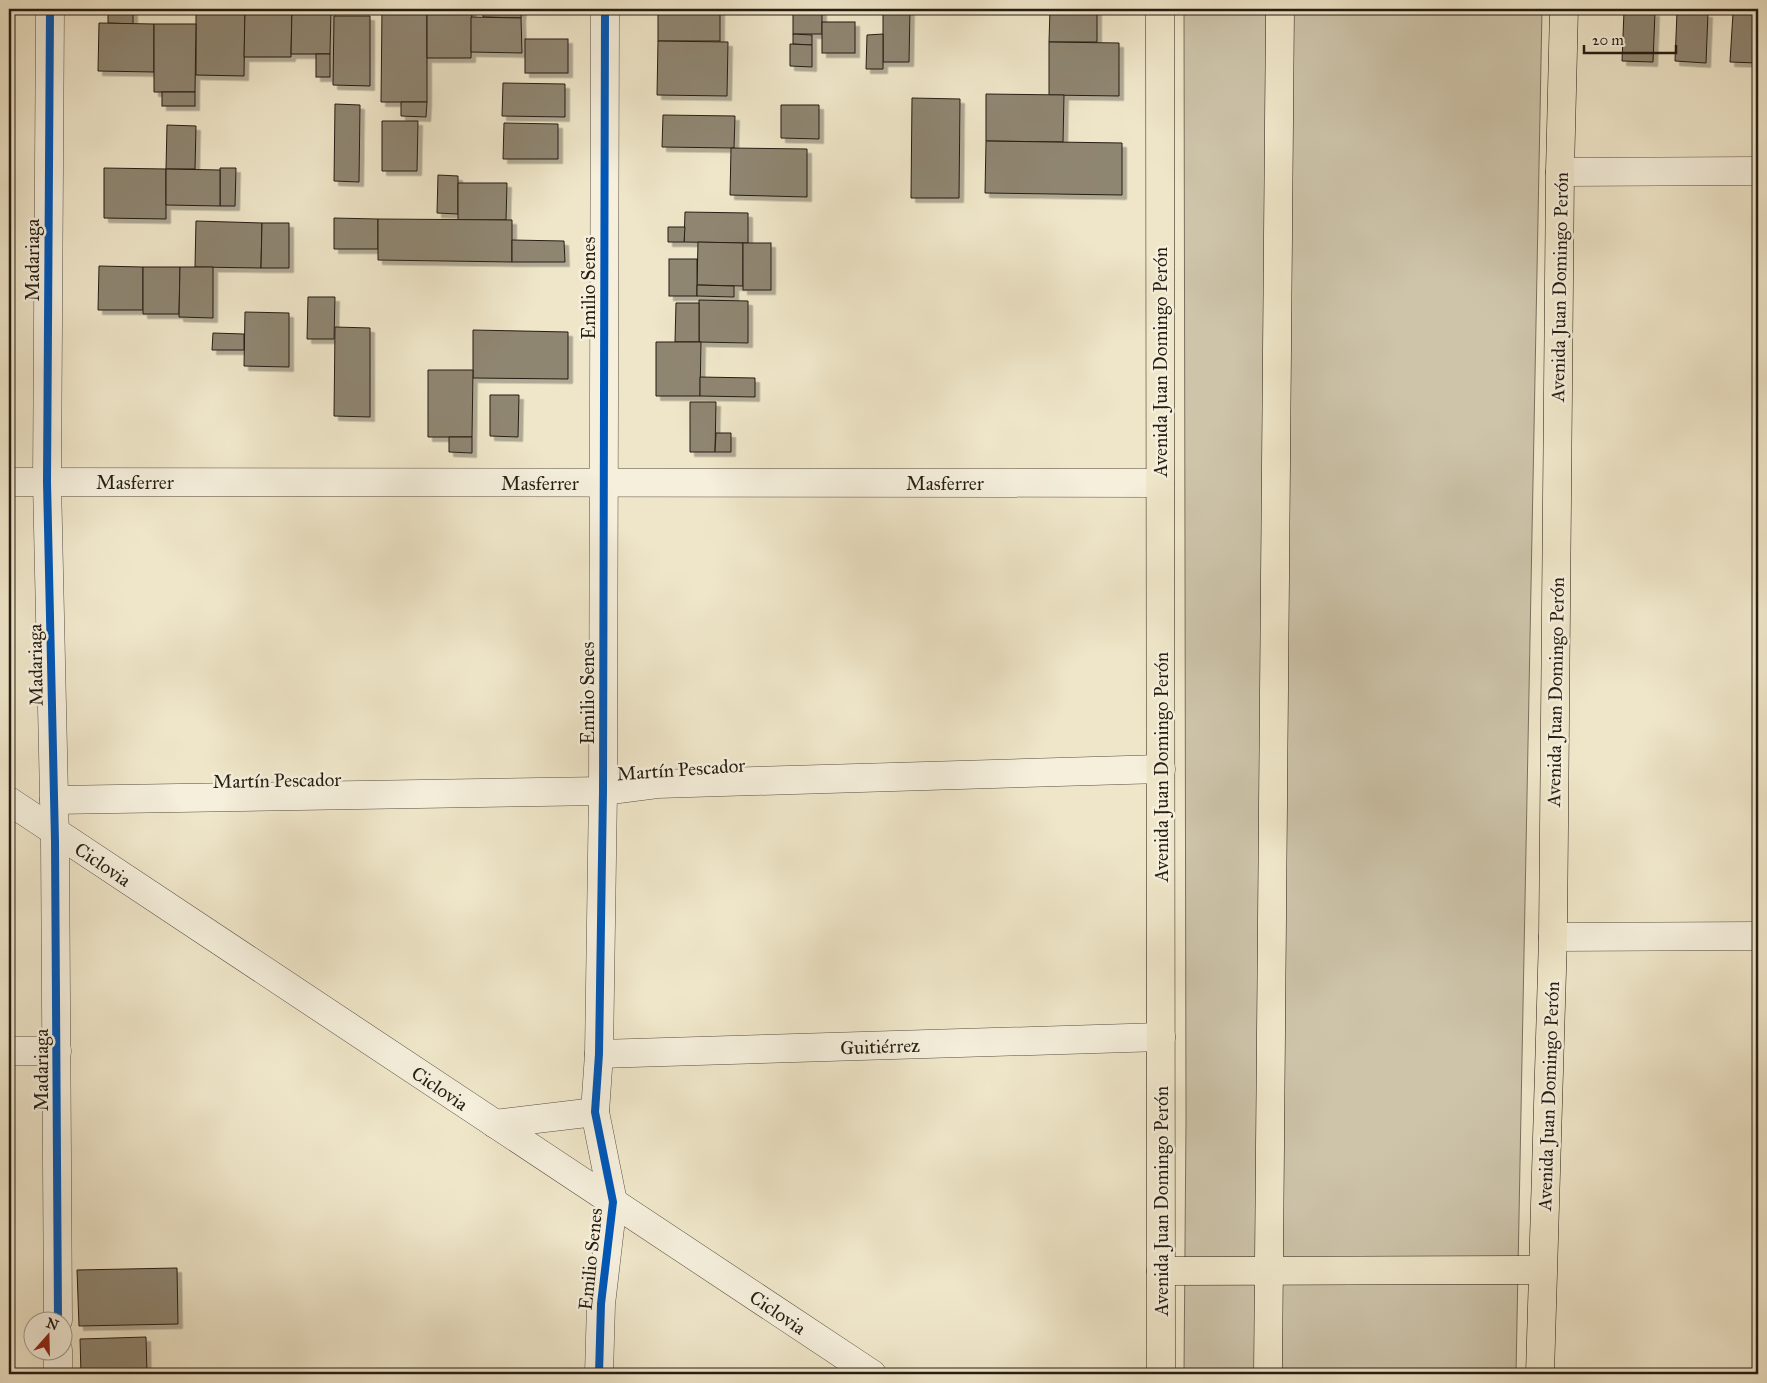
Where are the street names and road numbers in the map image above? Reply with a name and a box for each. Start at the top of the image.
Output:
street label: Avenida Juan Domingo Perón [1546,172,1574,403]
street label: Madariaga [21,218,45,301]
street label: Emilio Senes [577,237,600,339]
street label: Avenida Juan Domingo Perón [1149,247,1173,478]
street label: Masferrer [96,471,175,494]
street label: Masferrer [501,472,580,495]
street label: Masferrer [906,472,985,495]
street label: Avenida Juan Domingo Perón [1542,577,1570,808]
street label: Madariaga [23,623,49,706]
street label: Emilio Senes [576,642,599,744]
street label: Avenida Juan Domingo Perón [1150,652,1174,883]
street label: Martín Pescador [616,753,747,785]
street label: Martín Pescador [212,768,342,793]
street label: Ciclovia [70,837,136,892]
street label: Avenida Juan Domingo Perón [1533,981,1565,1212]
street label: Madariaga [30,1028,54,1111]
street label: Guitiérrez [840,1034,920,1059]
street label: Ciclovia [407,1061,473,1116]
street label: Avenida Juan Domingo Perón [1150,1086,1174,1317]
street label: Emilio Senes [574,1207,607,1311]
street label: Ciclovia [745,1285,811,1340]

